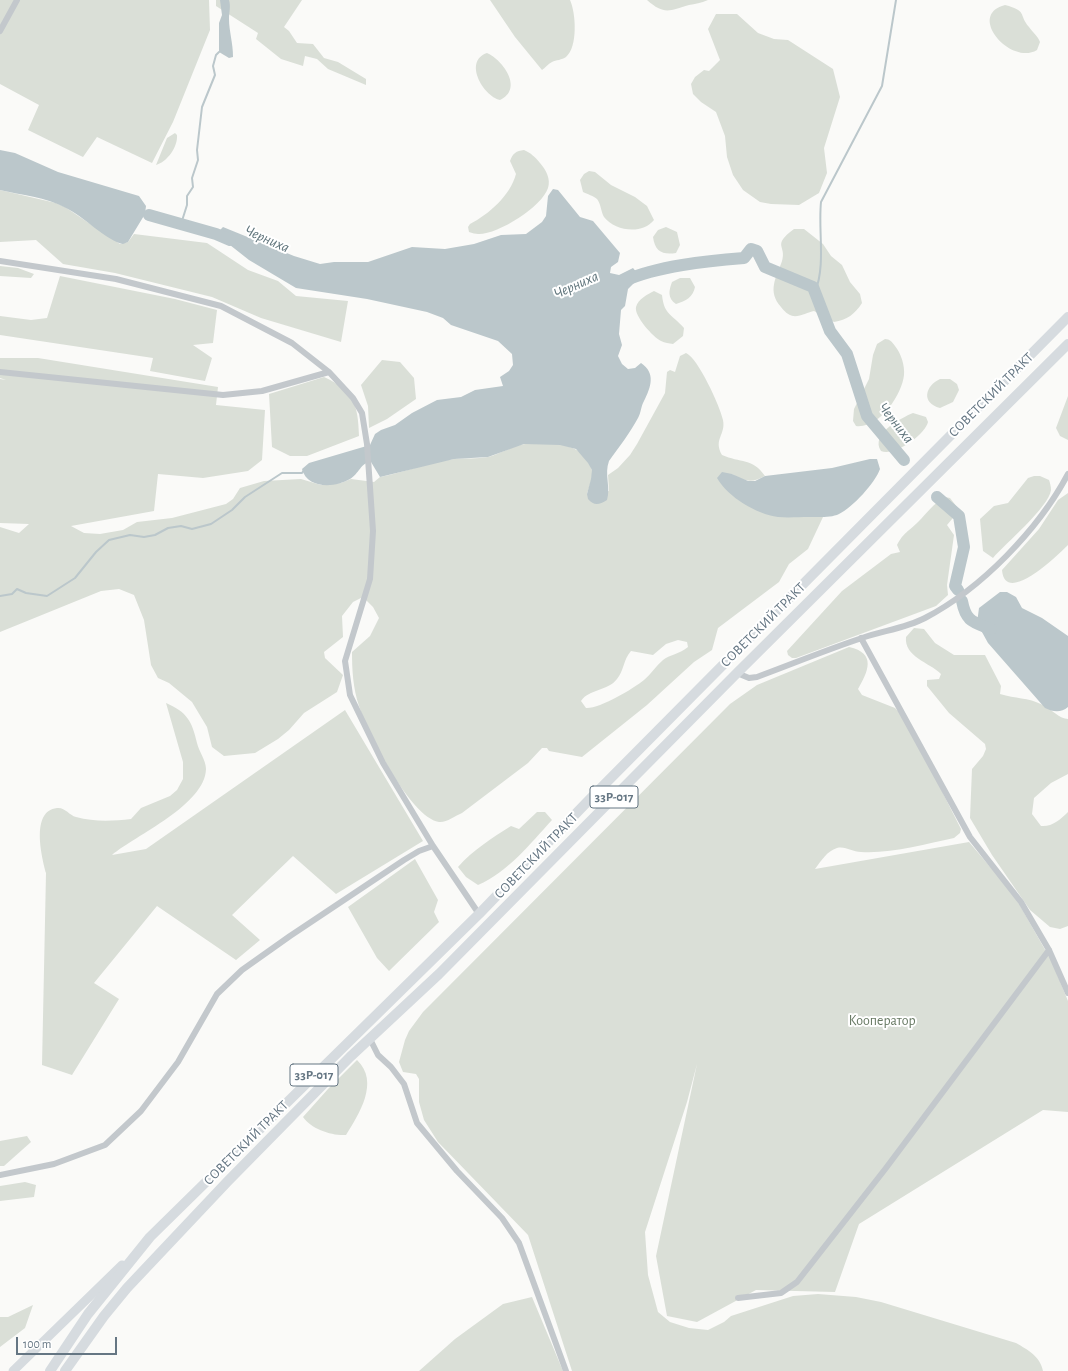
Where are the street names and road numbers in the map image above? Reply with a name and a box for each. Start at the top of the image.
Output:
street label: СОВЕТСКИЙ ТРАКТ [945,349,1037,441]
street label: СОВЕТСКИЙ ТРАКТ [717,579,809,671]
road number: 33Р-017 [590,786,638,808]
street label: СОВЕТСКИЙ ТРАКТ [491,810,581,902]
road number: 33Р-017 [290,1064,338,1086]
street label: СОВЕТСКИЙ ТРАКТ [200,1097,292,1189]

